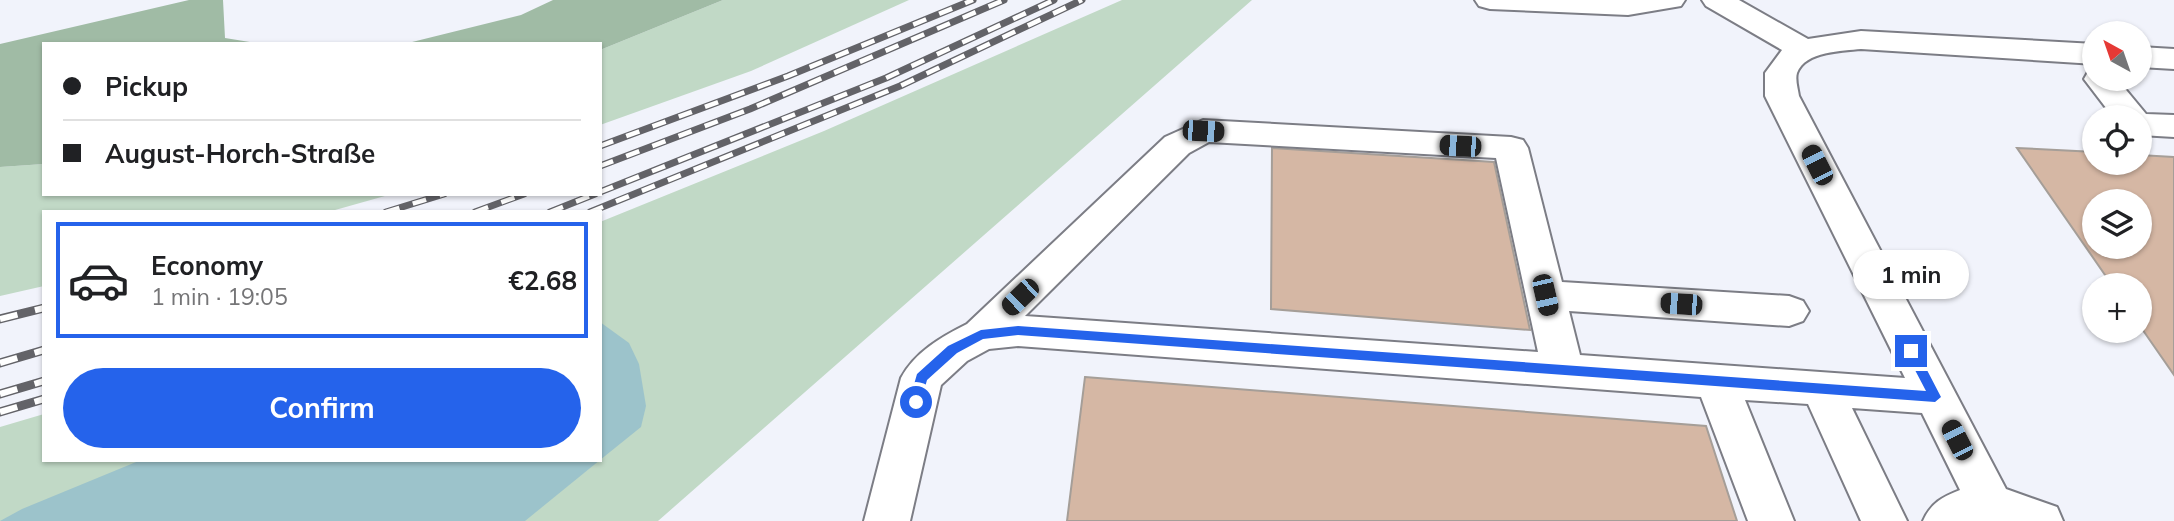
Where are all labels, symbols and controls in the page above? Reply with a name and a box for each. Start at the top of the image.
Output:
north arrow [2082,21,2152,91]
map controls [2082,21,2152,343]
text: Pickup [105,70,188,103]
button: locate [2082,105,2152,175]
car [1182,119,1225,143]
car [1439,134,1482,158]
text: August-Horch-Straße [105,137,375,170]
car [1799,142,1836,188]
button: layers [2082,189,2152,259]
icon: car [67,249,130,312]
text: Economy [151,249,263,282]
callout: 1 min [1853,250,1969,298]
text: 1 min [1881,260,1941,289]
text: €2.68 [508,264,577,297]
car [1531,272,1560,318]
button: + [2082,273,2152,343]
car [998,275,1043,319]
text: 1 min · 19:05 [151,282,288,311]
car [1660,292,1703,316]
route end [1895,335,1927,367]
button: Confirm [63,368,581,448]
route start [900,386,932,418]
car [1939,417,1976,463]

